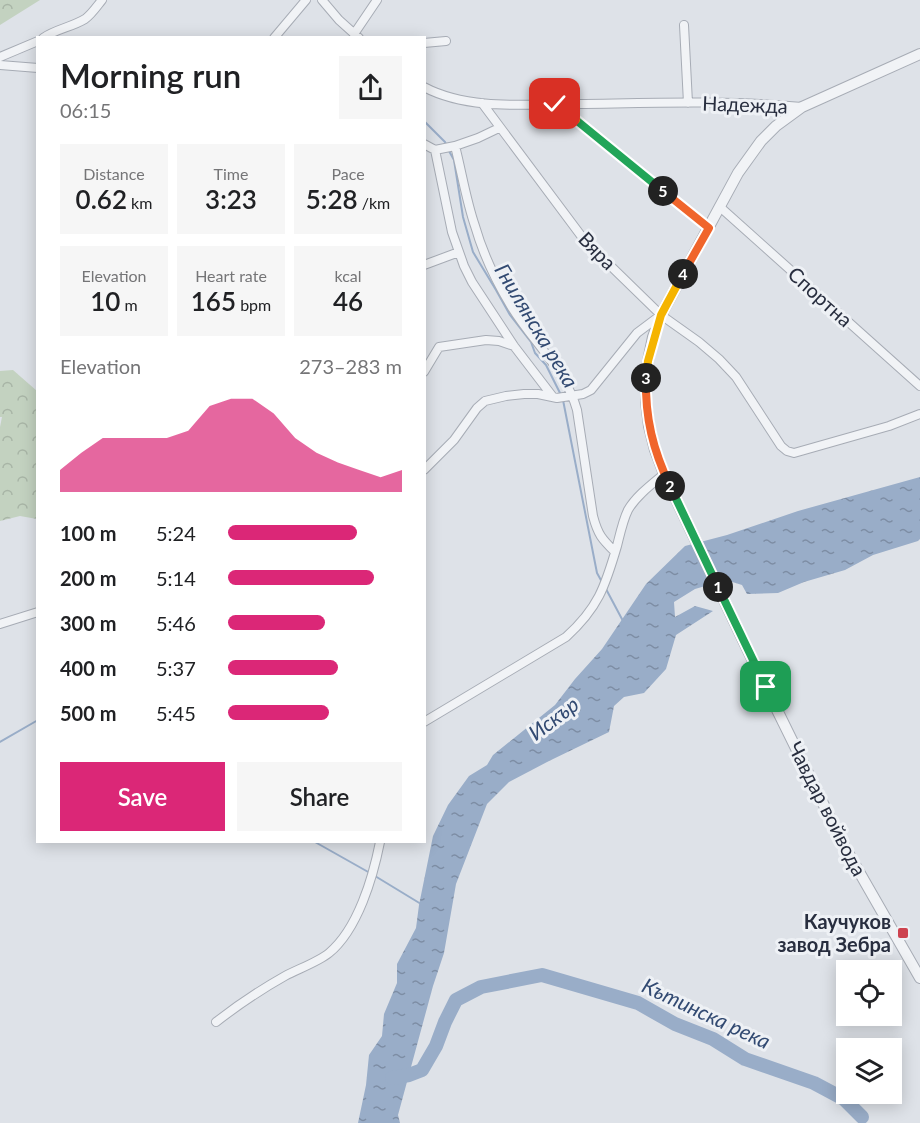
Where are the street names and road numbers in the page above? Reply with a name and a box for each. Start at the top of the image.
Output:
street label: Надежда [702,91,788,117]
street label: Вяра [574,226,621,274]
street label: Спортна [784,261,858,331]
street label: Чавдар войвода [784,737,872,880]

